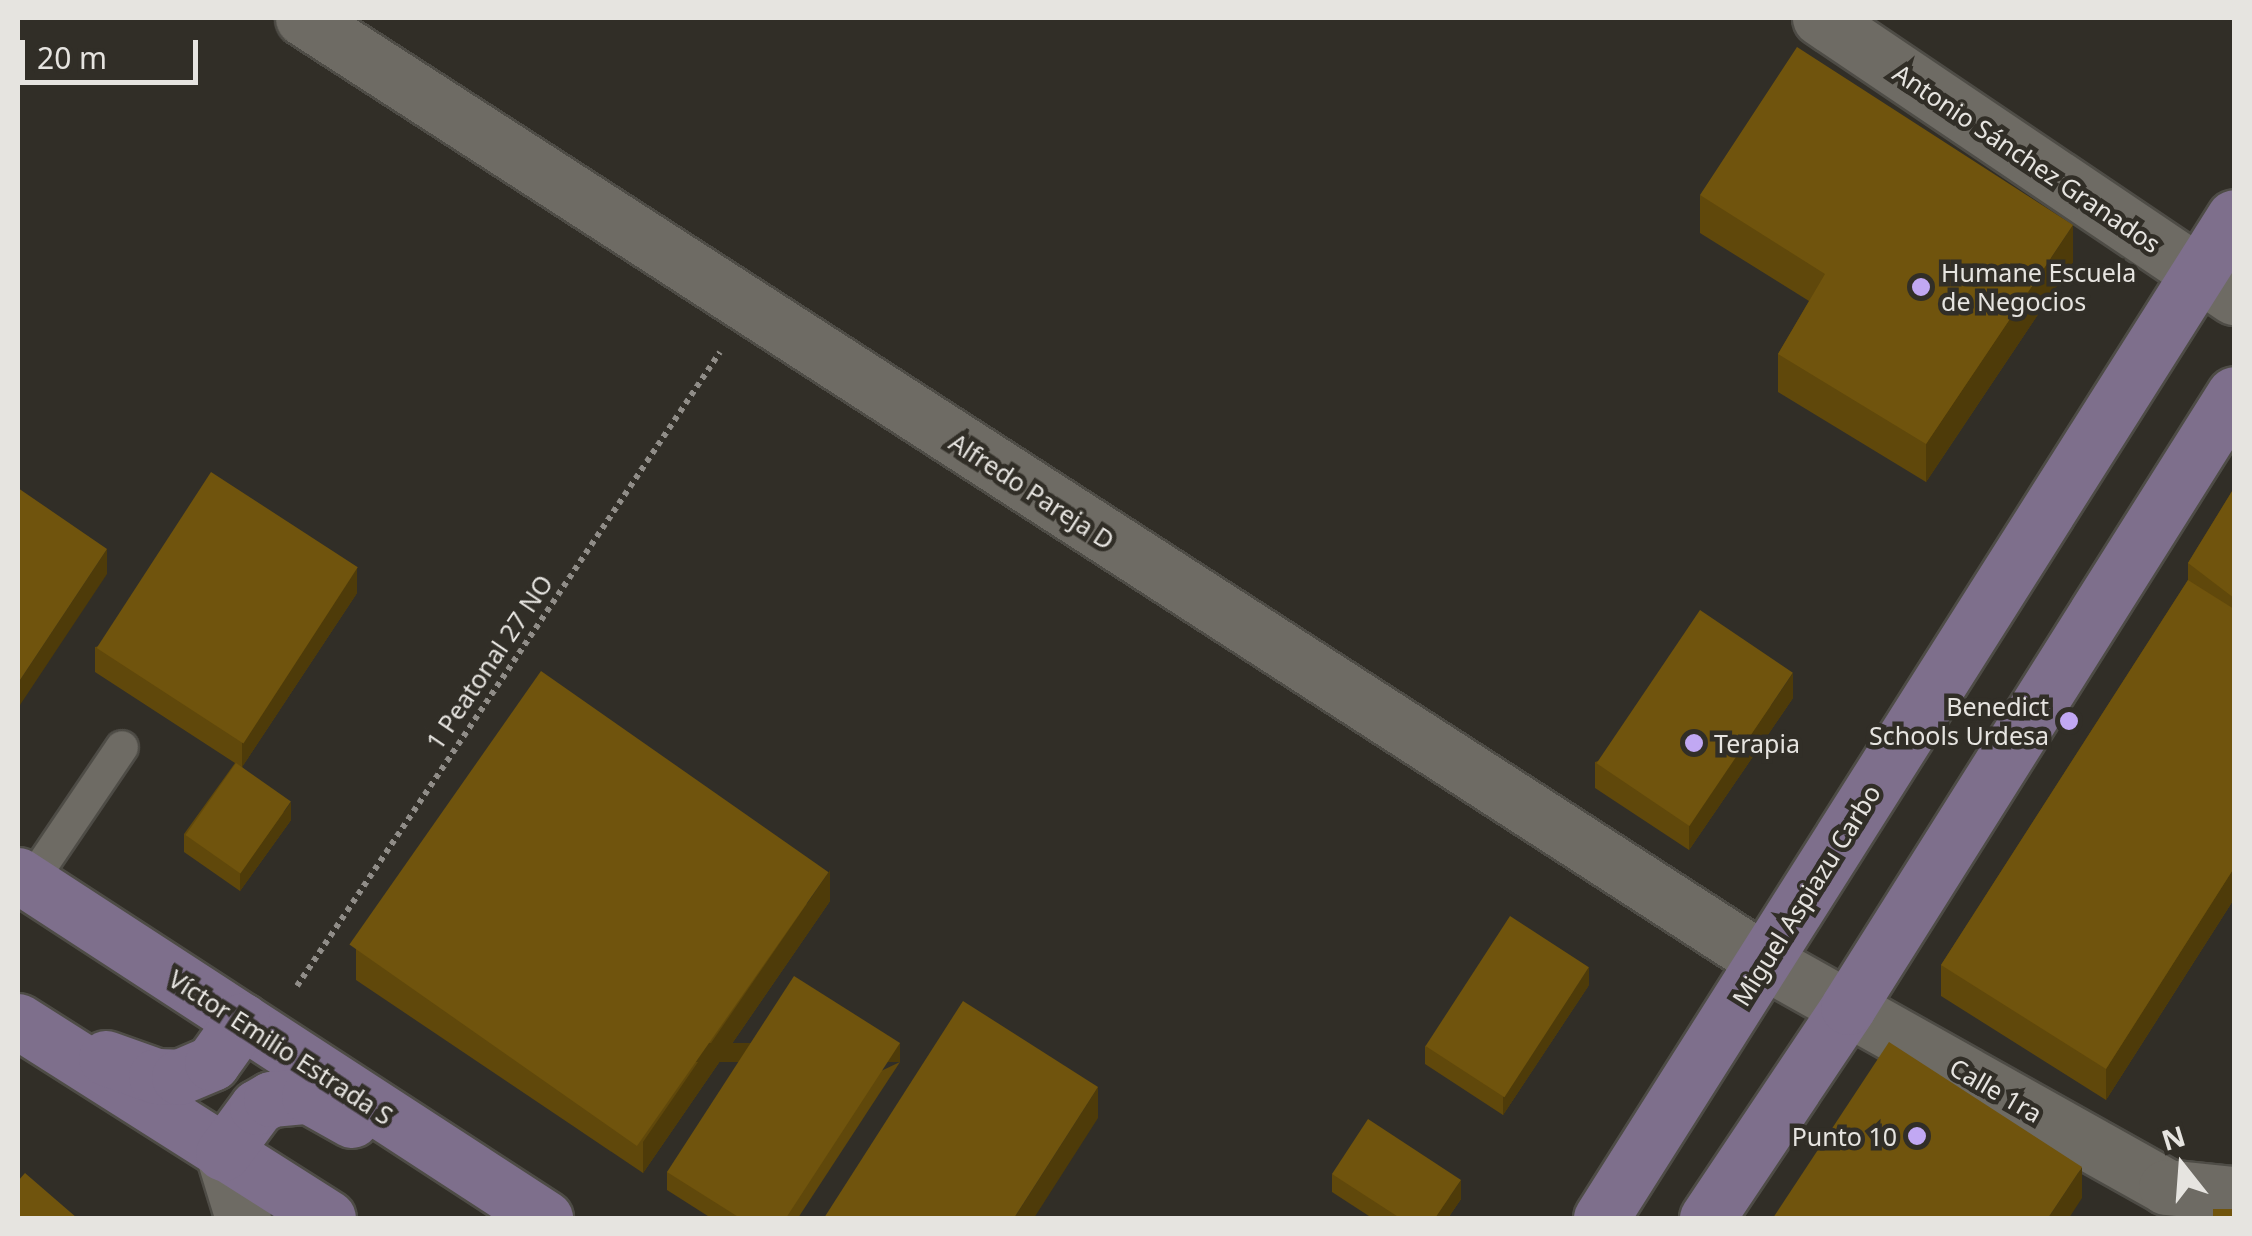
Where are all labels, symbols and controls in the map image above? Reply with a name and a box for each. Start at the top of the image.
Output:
scale bar [25,20,202,82]
text: 20 m [37,37,107,78]
street label: Antonio Sánchez Granados [1888,57,2166,259]
place label: Humane Escuela de Negocios [1941,258,2136,317]
marker: Humane Escuela de Negocios [1910,276,1932,298]
street label: Alfredo Pareja D [944,427,1120,555]
street label: 1 Peatonal 27 NO [419,569,559,755]
place label: Benedict Schools Urdesa [1869,692,2049,751]
marker: Benedict Schools Urdesa [2058,710,2080,732]
place label: Terapia [1714,728,1800,758]
marker: Terapia [1683,732,1705,754]
street label: Miguel Aspiazu Carbo [1726,779,1886,1011]
street label: Víctor Emilio Estrada S [163,963,399,1131]
street label: Calle 1ra [1945,1052,2047,1128]
north arrow [2132,1116,2232,1216]
text: N [2157,1116,2190,1159]
place label: Punto 10 [1792,1121,1897,1151]
marker: Punto 10 [1906,1125,1928,1147]

